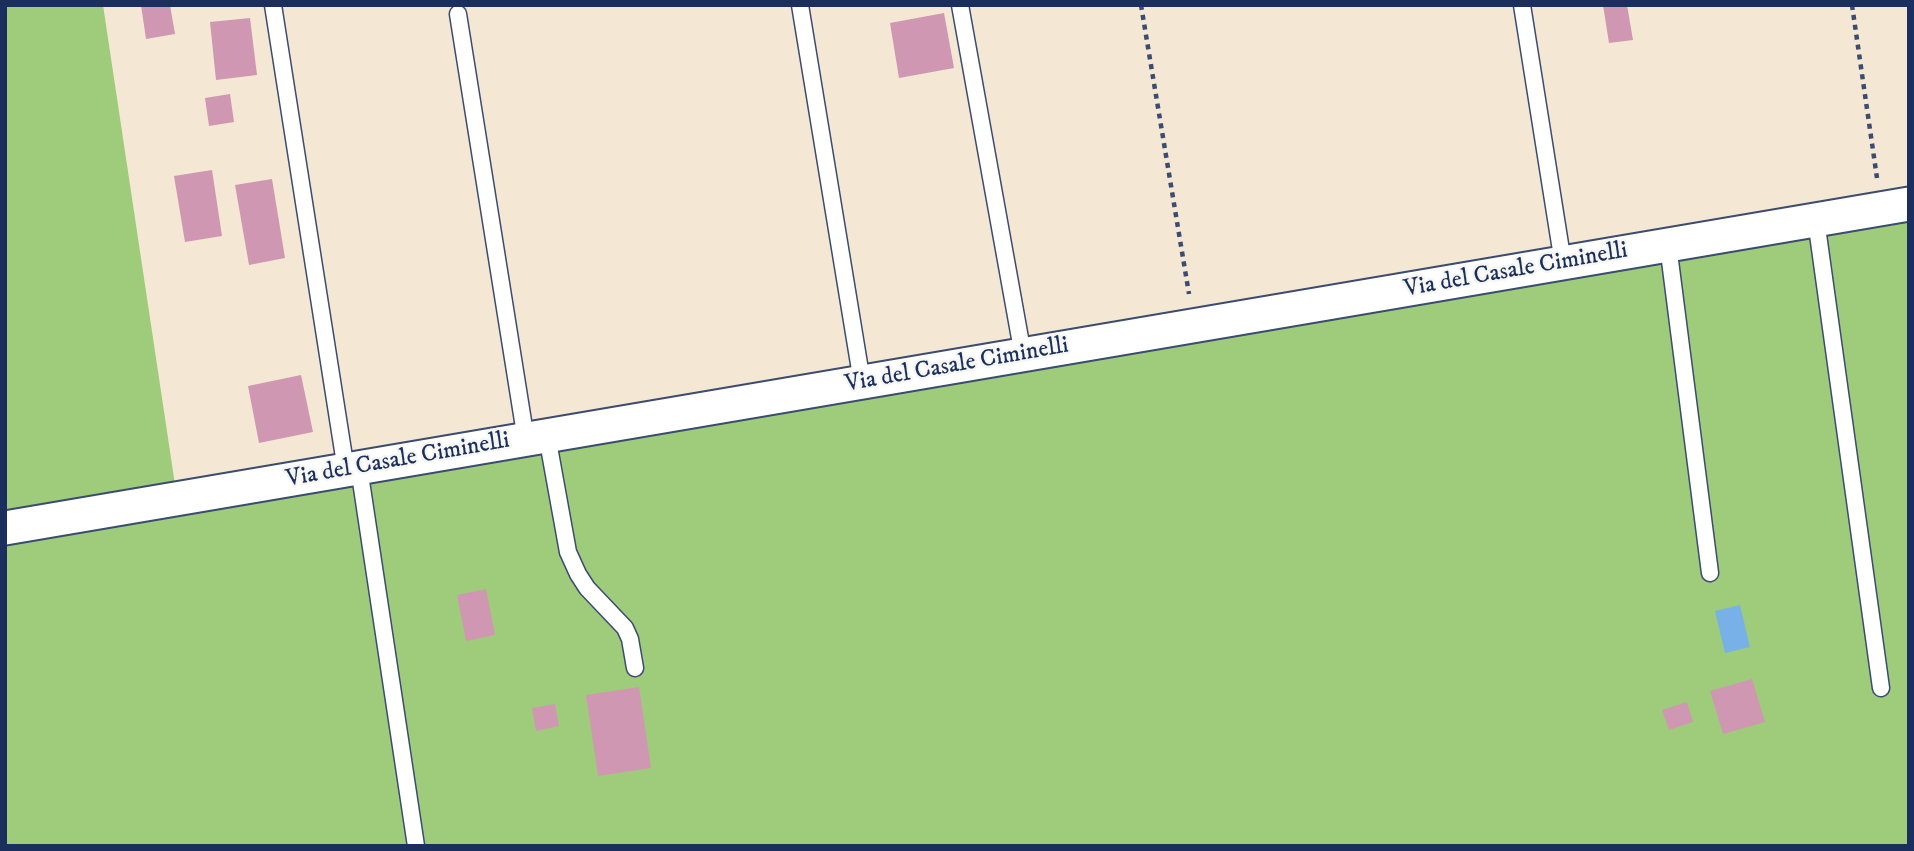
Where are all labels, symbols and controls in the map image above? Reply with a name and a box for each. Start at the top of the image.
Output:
street label: Via del Casale Ciminelli [1402,237,1630,305]
street label: Via del Casale Ciminelli [843,332,1071,400]
street label: Via del Casale Ciminelli [284,427,512,495]

